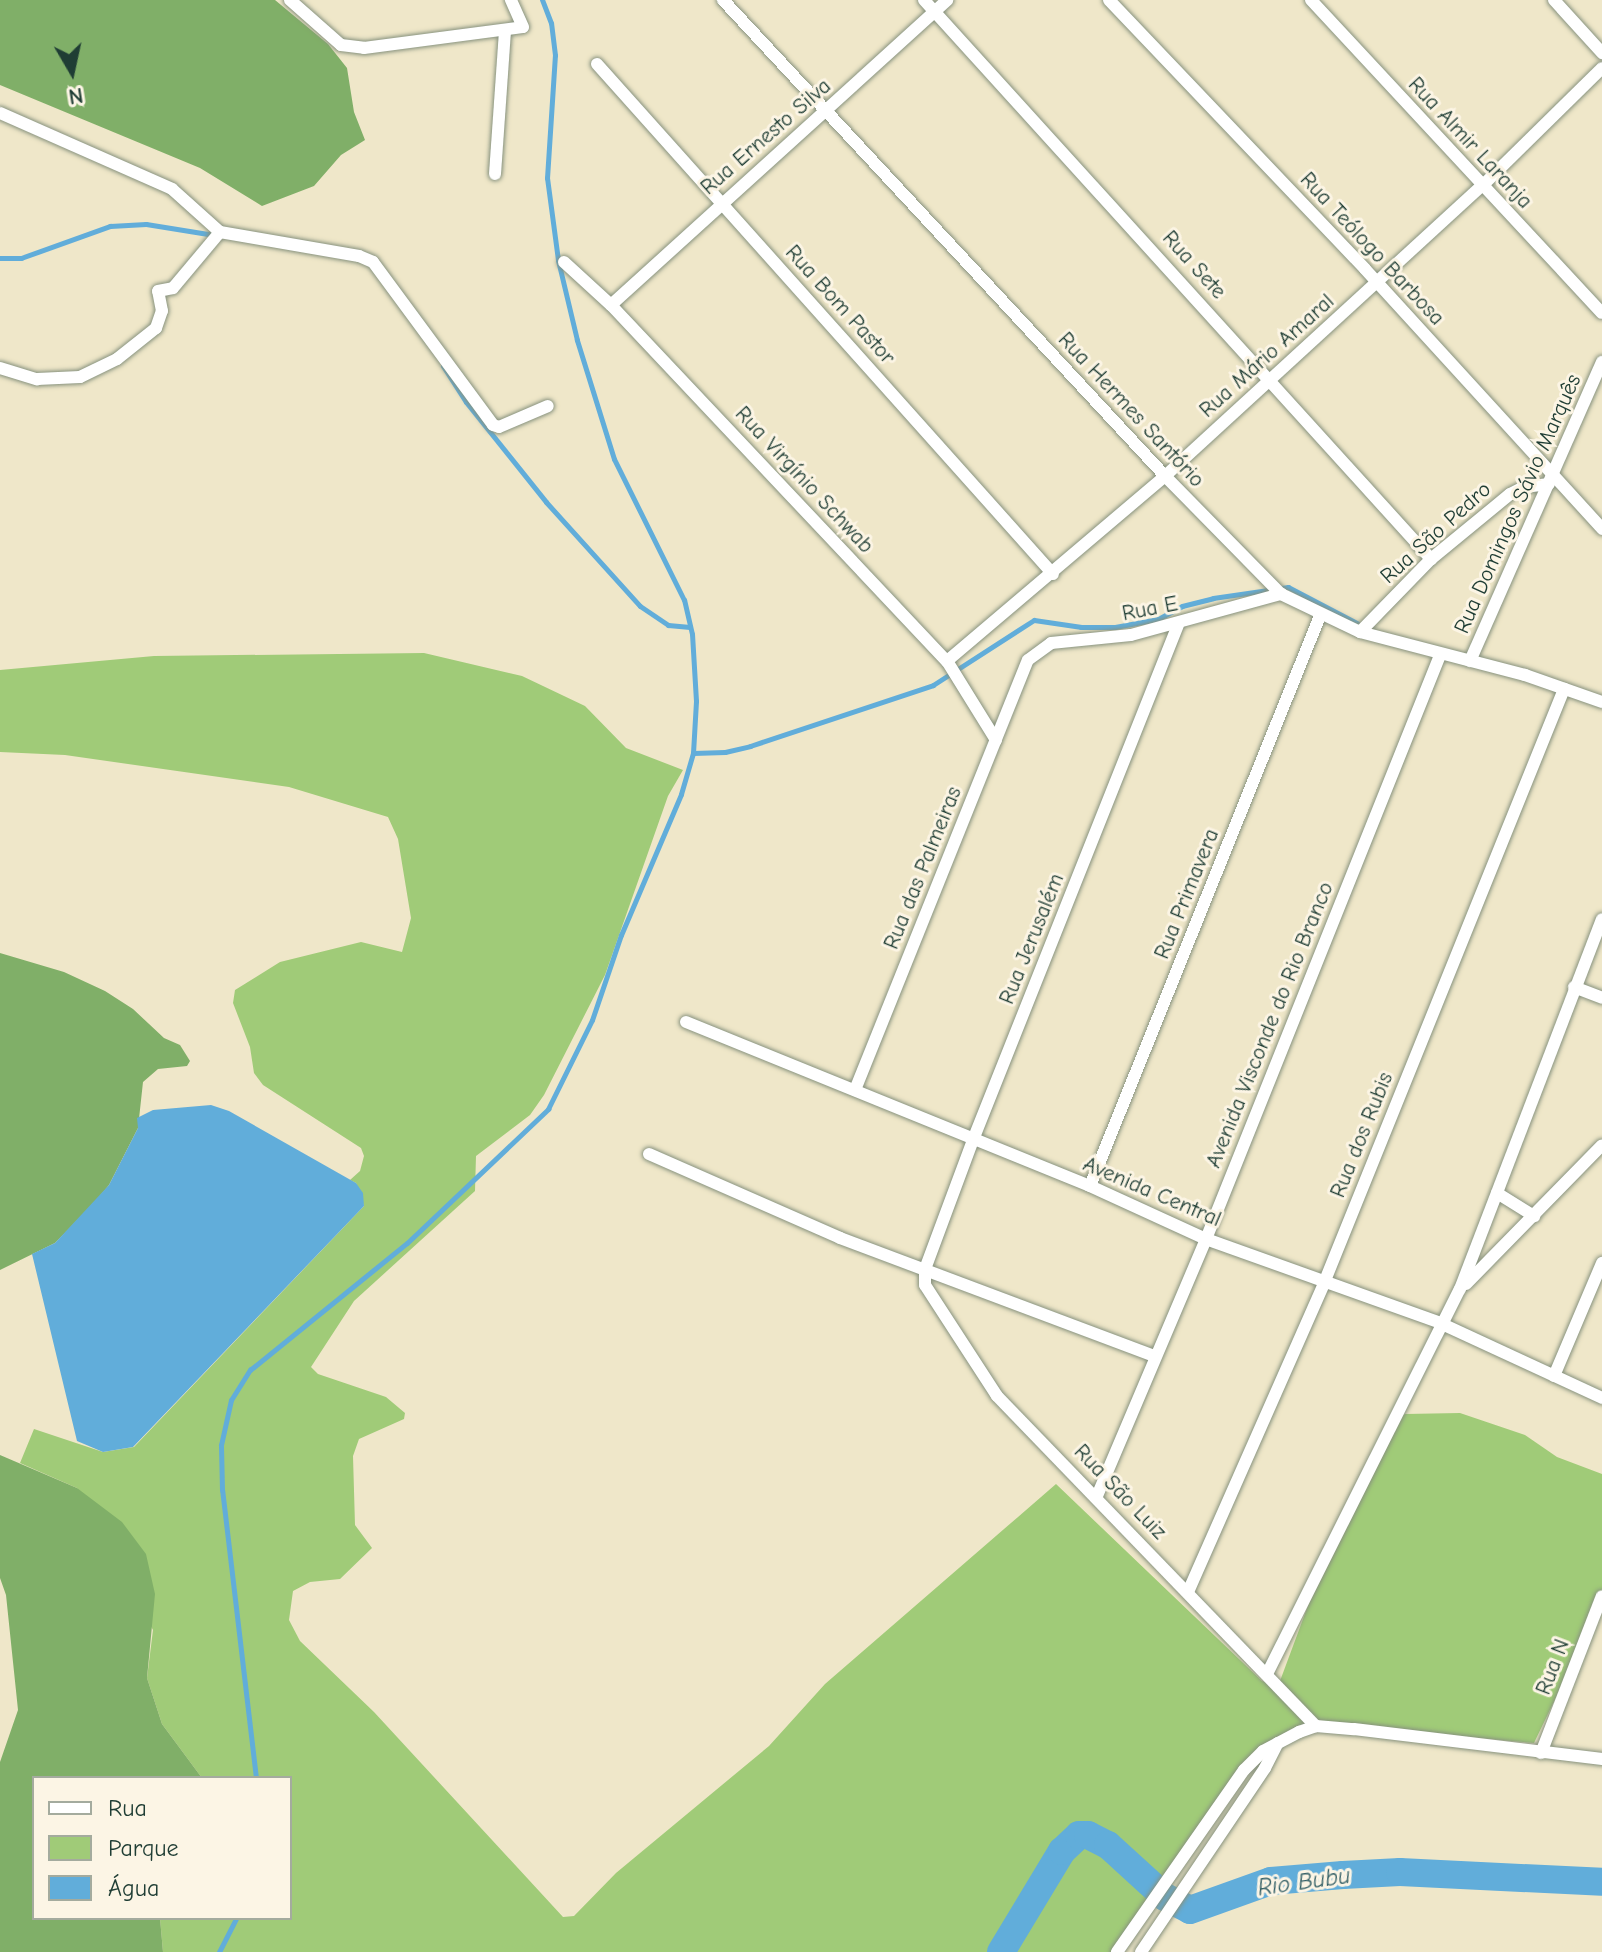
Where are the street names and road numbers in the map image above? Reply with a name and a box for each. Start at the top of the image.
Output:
street label: Rua Almir Laranja [1402,72,1538,214]
street label: Rua Ernesto Silva [695,73,837,201]
street label: Rua Teólogo Barbosa [1294,167,1450,331]
street label: Rua Sete [1156,225,1232,305]
street label: Rua Bom Pastor [779,240,901,370]
street label: Rua Mário Amaral [1194,289,1340,423]
street label: Rua Hermes Santório [1052,327,1210,493]
street label: Rua Domingos Sávio Marquês [1449,370,1587,638]
street label: Rua Virgínio Schwab [729,401,879,559]
street label: Rua São Pedro [1375,476,1497,590]
street label: Rua E [1120,591,1180,627]
street label: Rua das Palmeiras [878,783,968,953]
street label: Rua Primavera [1149,825,1225,963]
street label: Rua Jerusalém [994,870,1070,1008]
street label: Avenida Visconde do Rio Branco [1200,878,1340,1172]
street label: Rua dos Rubis [1325,1068,1399,1202]
street label: Avenida Central [1079,1151,1225,1233]
street label: Rua São Luiz [1068,1439,1172,1545]
street label: Rua N [1530,1635,1576,1699]

